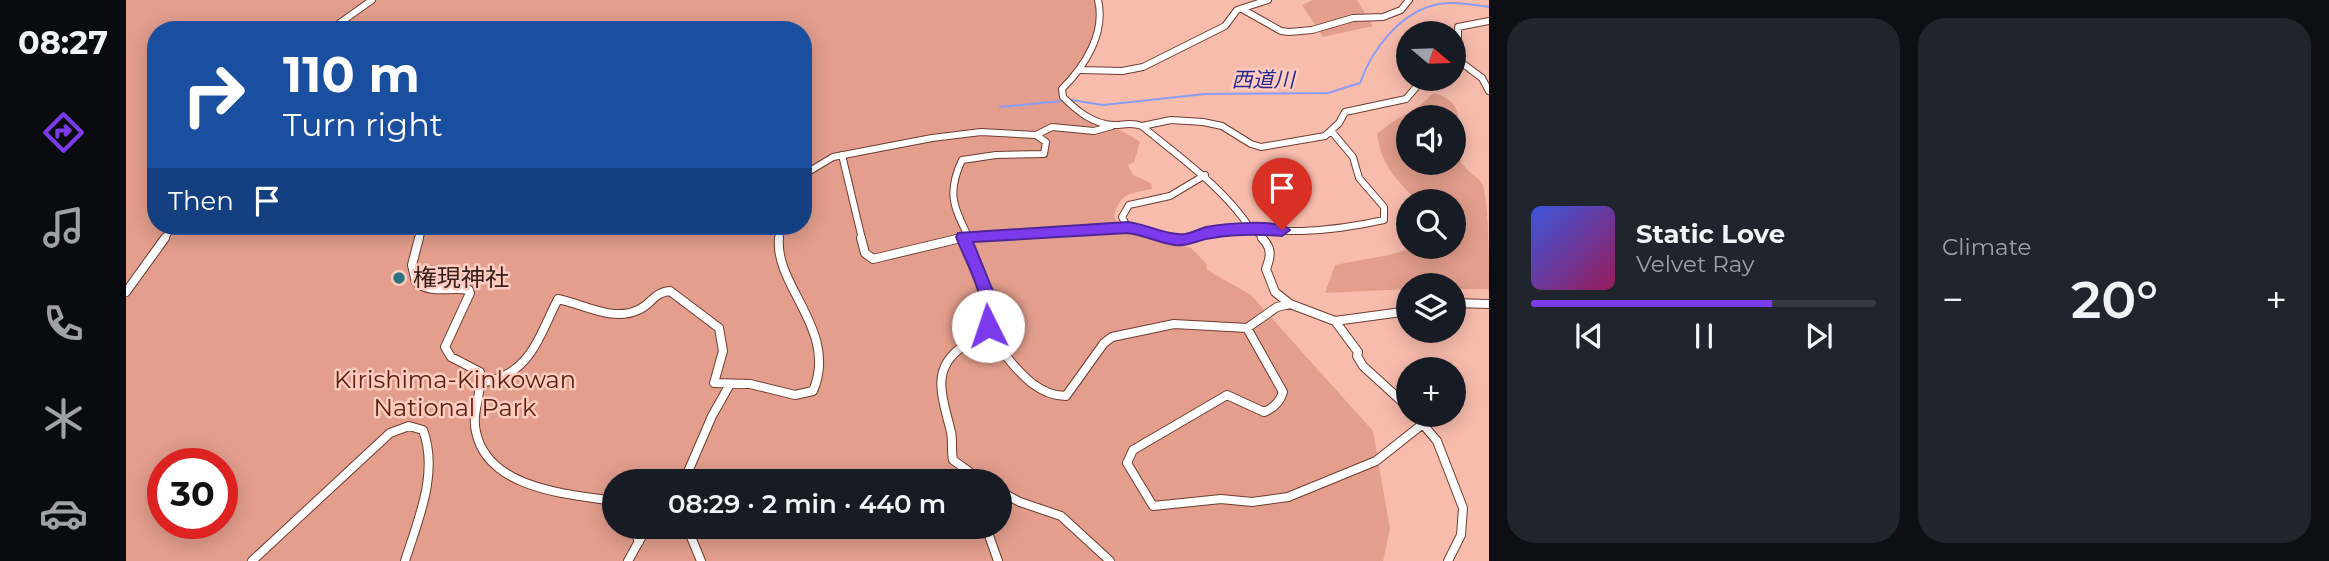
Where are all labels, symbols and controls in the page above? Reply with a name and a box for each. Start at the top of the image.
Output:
north arrow [1396,21,1466,91]
map controls [1396,21,1466,427]
text: 08:27 [18,23,108,62]
text: 110 m [283,45,420,104]
icon: right [168,49,259,140]
water label: 西道川 [1232,67,1296,92]
text: Turn right [283,105,443,144]
button: sound [1396,105,1466,175]
icon: directions [39,108,88,157]
pin [1252,158,1312,230]
icon: arrive [1263,169,1301,207]
icon: arrive [248,182,286,220]
text: Then [168,185,234,217]
button: search [1396,189,1466,259]
icon: music [39,203,88,252]
text: Static Love [1636,218,1785,250]
text: Climate [1942,233,2031,261]
text: Velvet Ray [1636,250,1754,278]
place label: 権現神社 [413,263,509,292]
text: 20° [2071,268,2158,331]
marker: 権現神社 [391,270,407,286]
button: layers [1396,273,1466,343]
text: − [1942,276,1964,323]
text: + [2265,276,2287,323]
position arrow [951,289,1025,363]
icon: phone [39,299,88,348]
icon: previous [1570,317,1608,355]
icon: pause [1685,317,1723,355]
icon: next [1800,317,1838,355]
button: + [1396,357,1466,427]
park label: Kirishima-Kinkowan National Park [334,365,576,422]
icon: climate [39,394,88,443]
speed limit sign: 30 [147,448,238,539]
text: 08:29 · 2 min · 440 m [668,488,946,520]
icon: car [39,489,88,538]

